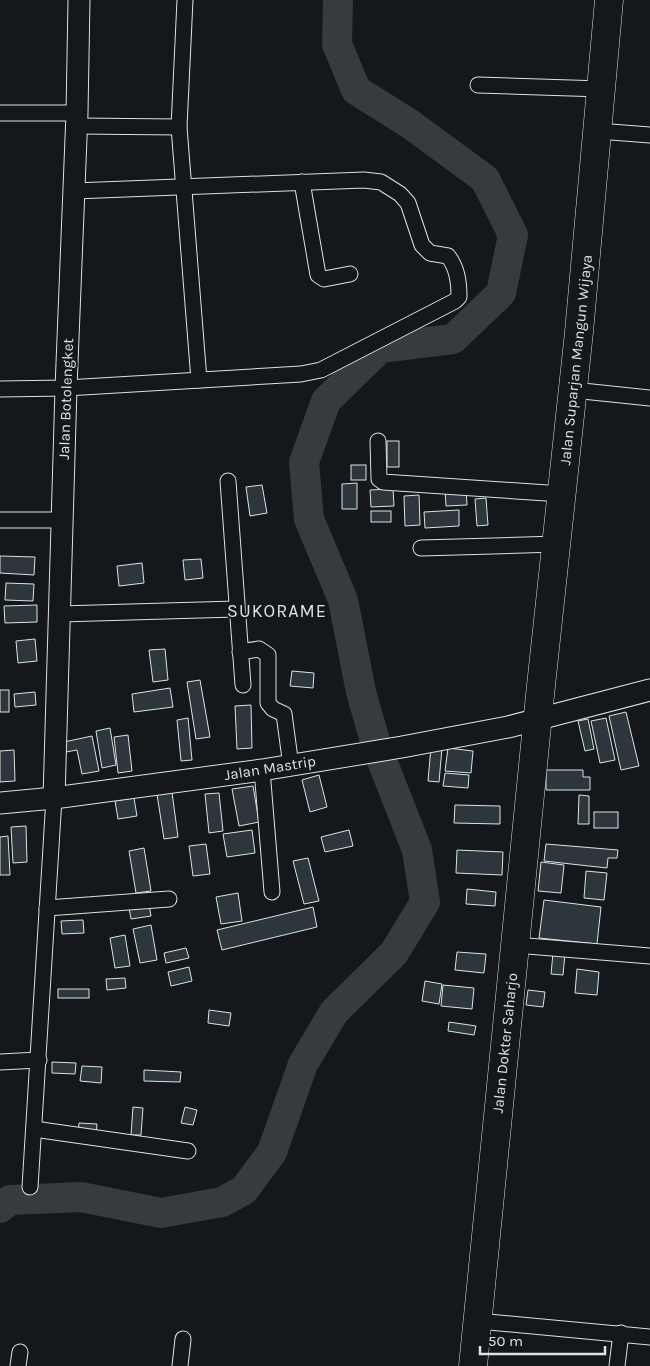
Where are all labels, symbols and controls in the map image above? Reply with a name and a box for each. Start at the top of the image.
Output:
street label: Jalan Suparjan Mangun Wijaya [556,254,596,466]
street label: Jalan Botolengket [55,337,77,460]
district label: SUKORAME [227,600,327,622]
street label: Jalan Mastrip [223,752,317,784]
street label: Jalan Dokter Saharjo [489,972,521,1114]
scale bar [480,1324,605,1356]
text: 50 m [488,1332,523,1350]

